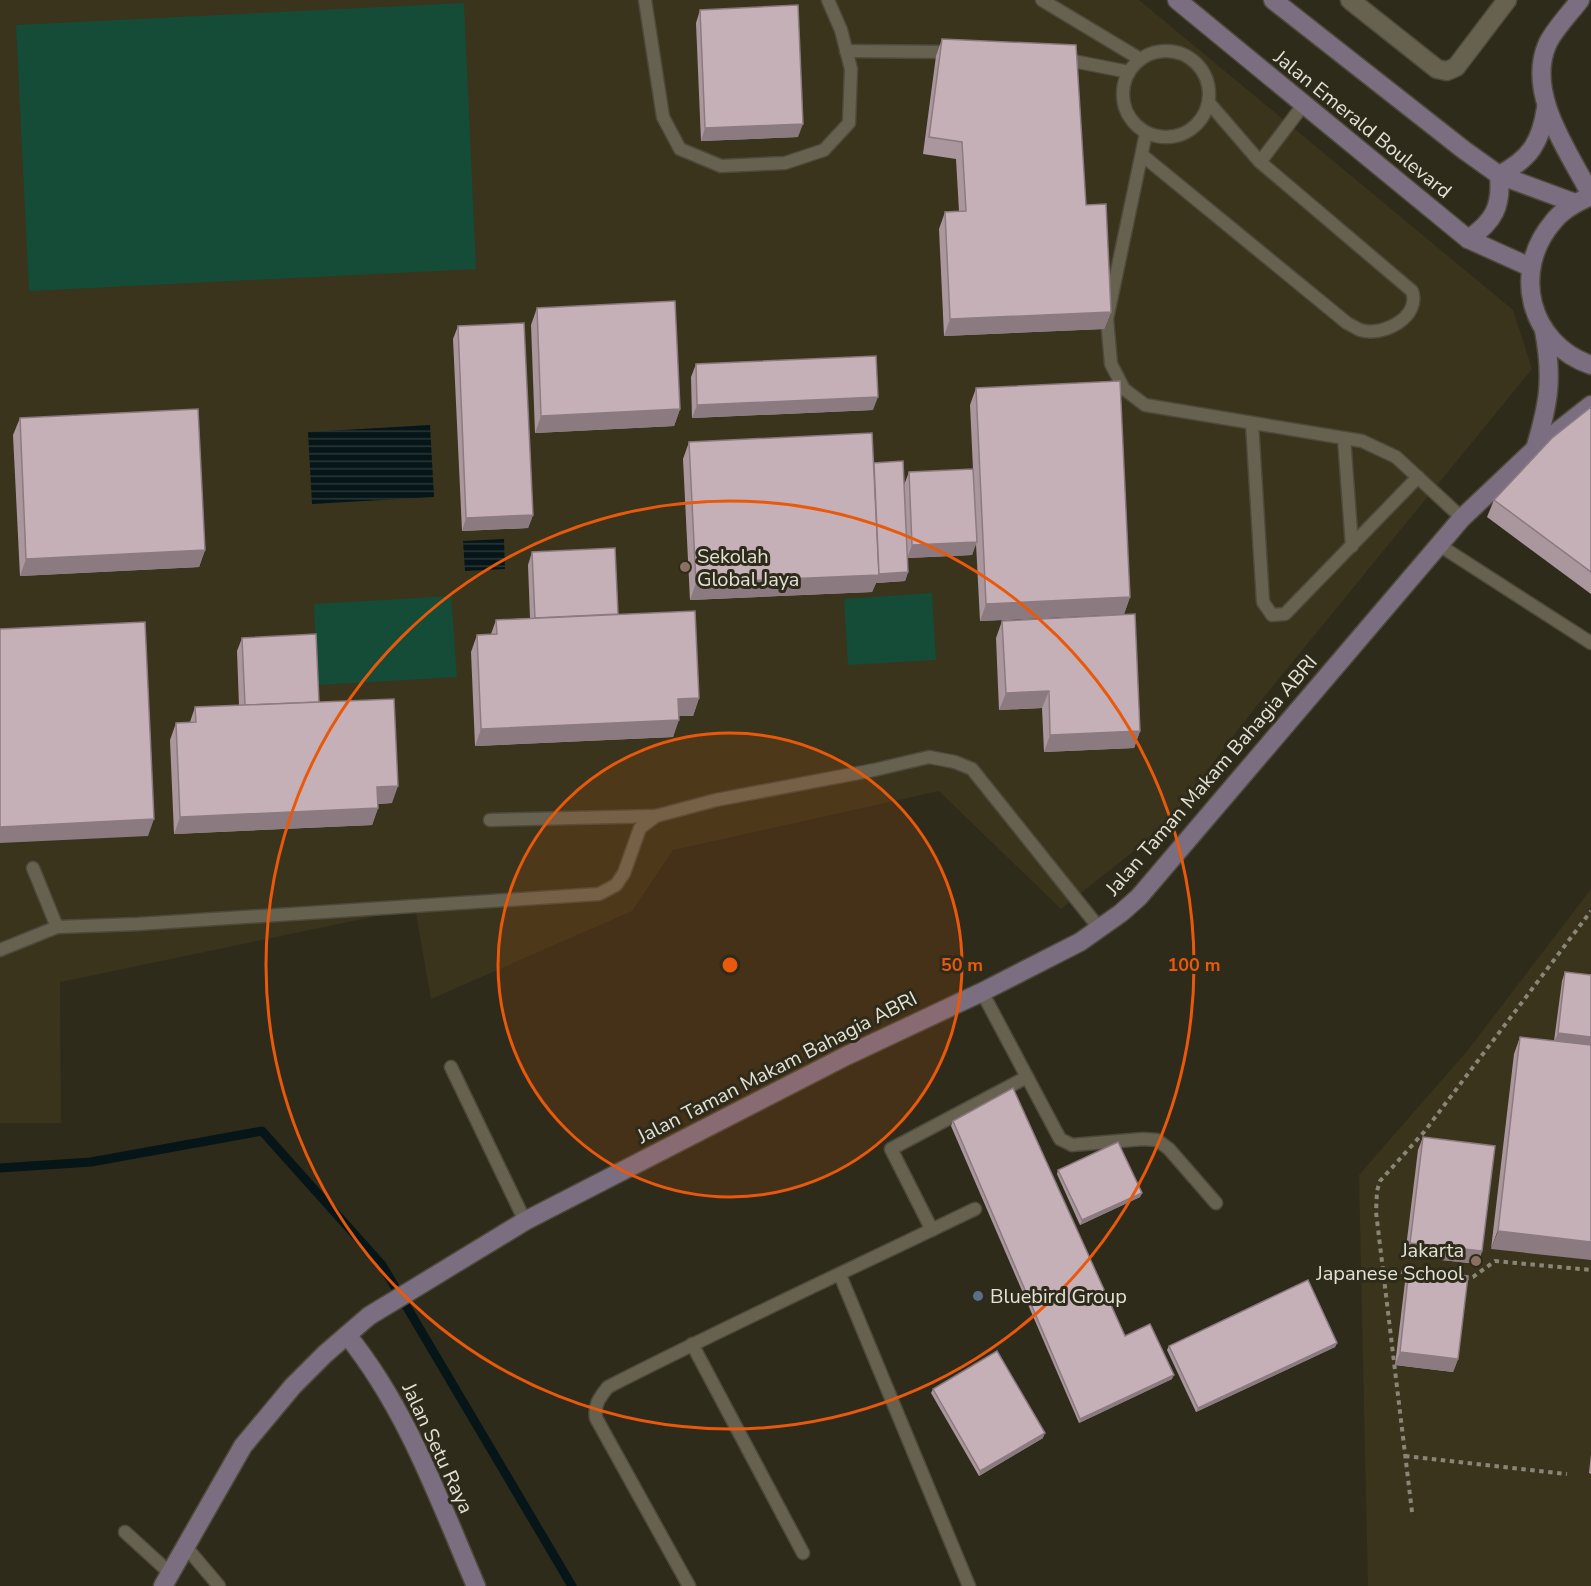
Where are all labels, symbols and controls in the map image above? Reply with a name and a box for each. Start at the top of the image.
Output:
street label: Jalan Emerald Boulevard [1267,44,1457,205]
place label: Sekolah Global Jaya [697,543,799,593]
marker: Sekolah Global Jaya [678,560,692,574]
street label: Jalan Taman Makam Bahagia ABRI [1099,649,1323,902]
text: 50 m [941,953,983,977]
text: 100 m [1167,953,1221,977]
centre of rings [720,955,740,975]
street label: Jalan Taman Makam Bahagia ABRI [632,985,922,1150]
place label: Jakarta Japanese School [1315,1237,1464,1287]
marker: Jakarta Japanese School [1469,1254,1483,1268]
place label: Bluebird Group [990,1283,1127,1310]
marker: Bluebird Group [971,1289,985,1303]
street label: Jalan Setu Raya [395,1378,480,1518]

